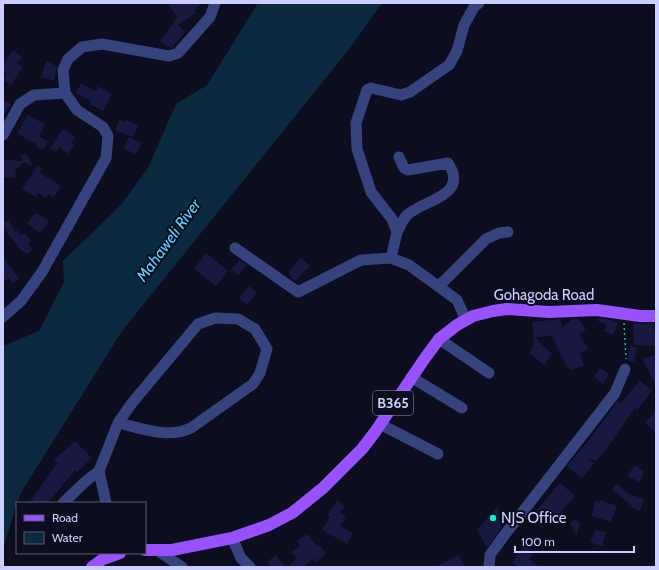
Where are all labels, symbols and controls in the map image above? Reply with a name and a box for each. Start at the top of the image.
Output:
water label: Mahaweli River [132,195,205,286]
street label: Gohagoda Road [494,286,594,304]
road number: B365 [373,391,413,415]
legend [16,502,146,554]
place label: NJS Office [501,509,567,527]
text: Road [52,510,78,525]
marker: NJS Office [488,513,498,523]
scale bar [515,528,634,554]
text: Water [52,530,83,545]
text: 100 m [521,534,555,549]

